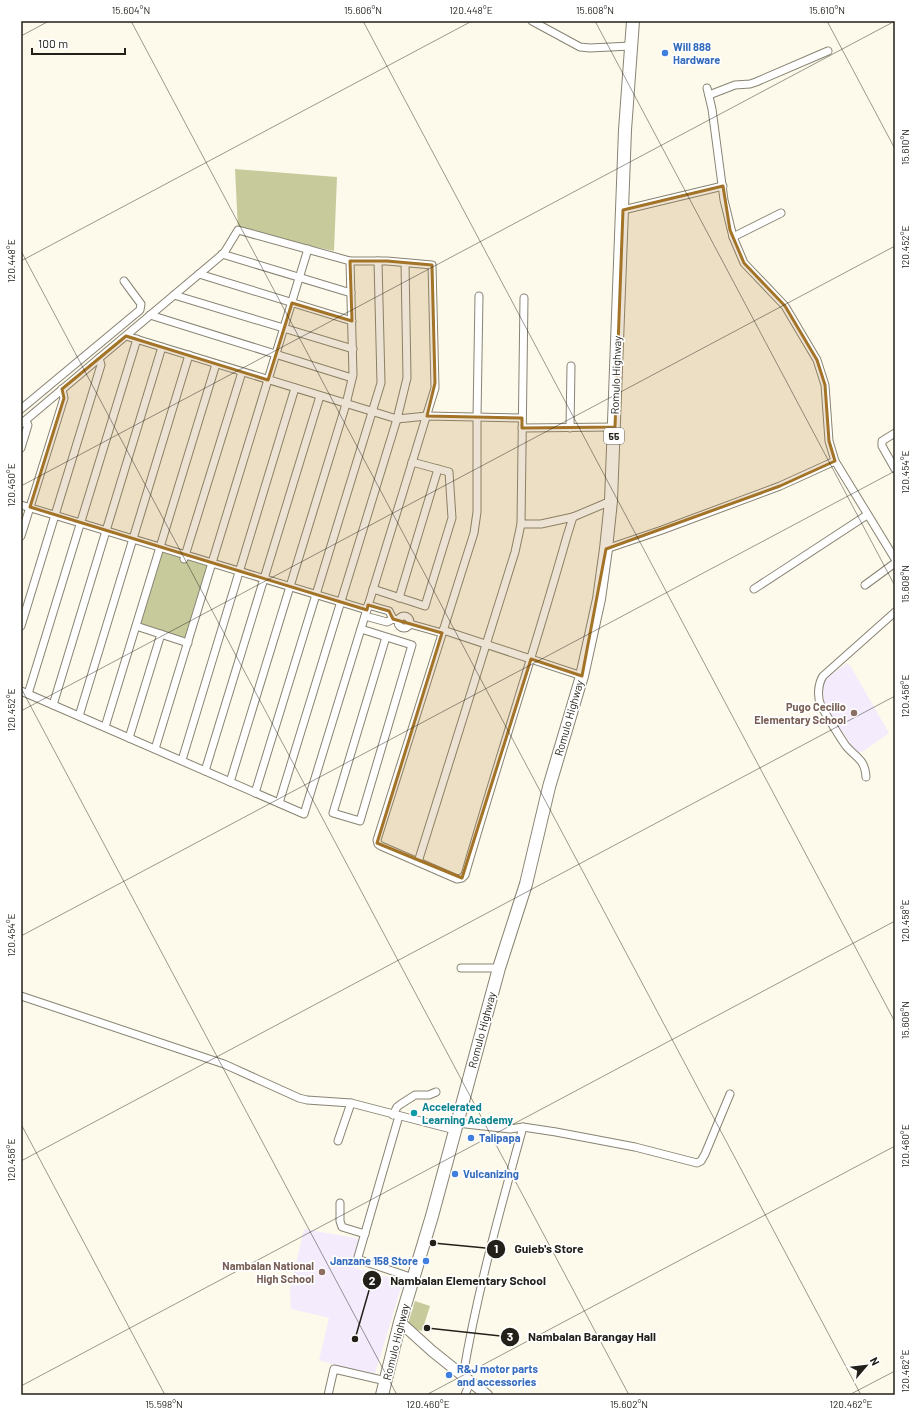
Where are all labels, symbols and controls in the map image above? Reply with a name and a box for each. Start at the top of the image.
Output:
text: 15.604°N [112,4,150,16]
text: 15.606°N [344,4,382,16]
text: 120.448°E [449,4,493,16]
text: 15.608°N [576,4,614,16]
text: 15.610°N [809,4,845,16]
scale bar [32,30,125,56]
text: 100 m [38,36,68,50]
place label: Will 888 Hardware [673,40,720,66]
marker: Will 888 Hardware [660,48,670,58]
text: 15.610°N [899,129,911,165]
text: 120.452°E [899,225,911,269]
text: 120.448°E [5,239,17,283]
street label: Romulo Highway [608,335,623,414]
road number: 55 [604,428,624,444]
text: 120.454°E [899,450,911,494]
text: 120.450°E [5,463,17,507]
text: 15.608°N [899,565,911,603]
text: 120.456°E [899,675,911,717]
street label: Romulo Highway [551,678,586,757]
text: 120.452°E [5,688,17,732]
place label: Pugo Cecilio Elementary School [754,700,846,726]
marker: Pugo Cecilio Elementary School [849,708,859,718]
text: 120.458°E [899,899,911,943]
text: 120.454°E [5,913,17,957]
street label: Romulo Highway [465,990,498,1069]
text: 15.606°N [899,1001,911,1039]
place label: Accelerated Learning Academy [422,1100,514,1126]
marker: Accelerated Learning Academy [409,1108,419,1118]
text: 120.460°E [899,1124,911,1168]
place label: Talipapa [479,1131,521,1144]
marker: Talipapa [466,1133,476,1143]
text: 120.456°E [5,1139,17,1181]
place label: Vulcanizing [463,1167,519,1180]
marker: Vulcanizing [450,1169,460,1179]
callout: Guieb's Store [486,1237,591,1261]
text: 1 [494,1241,498,1255]
text: Guieb's Store [514,1241,584,1255]
place label: Janzane 158 Store [330,1254,418,1267]
marker: Janzane 158 Store [421,1256,431,1266]
place label: Nambalan National High School [222,1259,314,1285]
marker: Nambalan National High School [317,1267,327,1277]
callout: Nambalan Elementary School [362,1268,554,1292]
text: 2 [369,1273,376,1287]
text: Nambalan Elementary School [390,1273,546,1287]
street label: Romulo Highway [380,1302,411,1382]
callout: Nambalan Barangay Hall [500,1325,664,1349]
text: 3 [507,1329,513,1343]
text: Nambalan Barangay Hall [528,1329,656,1343]
north arrow [846,1346,886,1386]
text: 120.462°E [899,1349,911,1393]
text: N [868,1355,883,1367]
place label: R&J motor parts and accessories [457,1362,538,1388]
marker: R&J motor parts and accessories [444,1370,454,1380]
text: 15.598°N [145,1398,183,1410]
text: 120.460°E [406,1398,450,1410]
text: 15.602°N [610,1398,648,1410]
text: 120.462°E [829,1398,873,1410]

